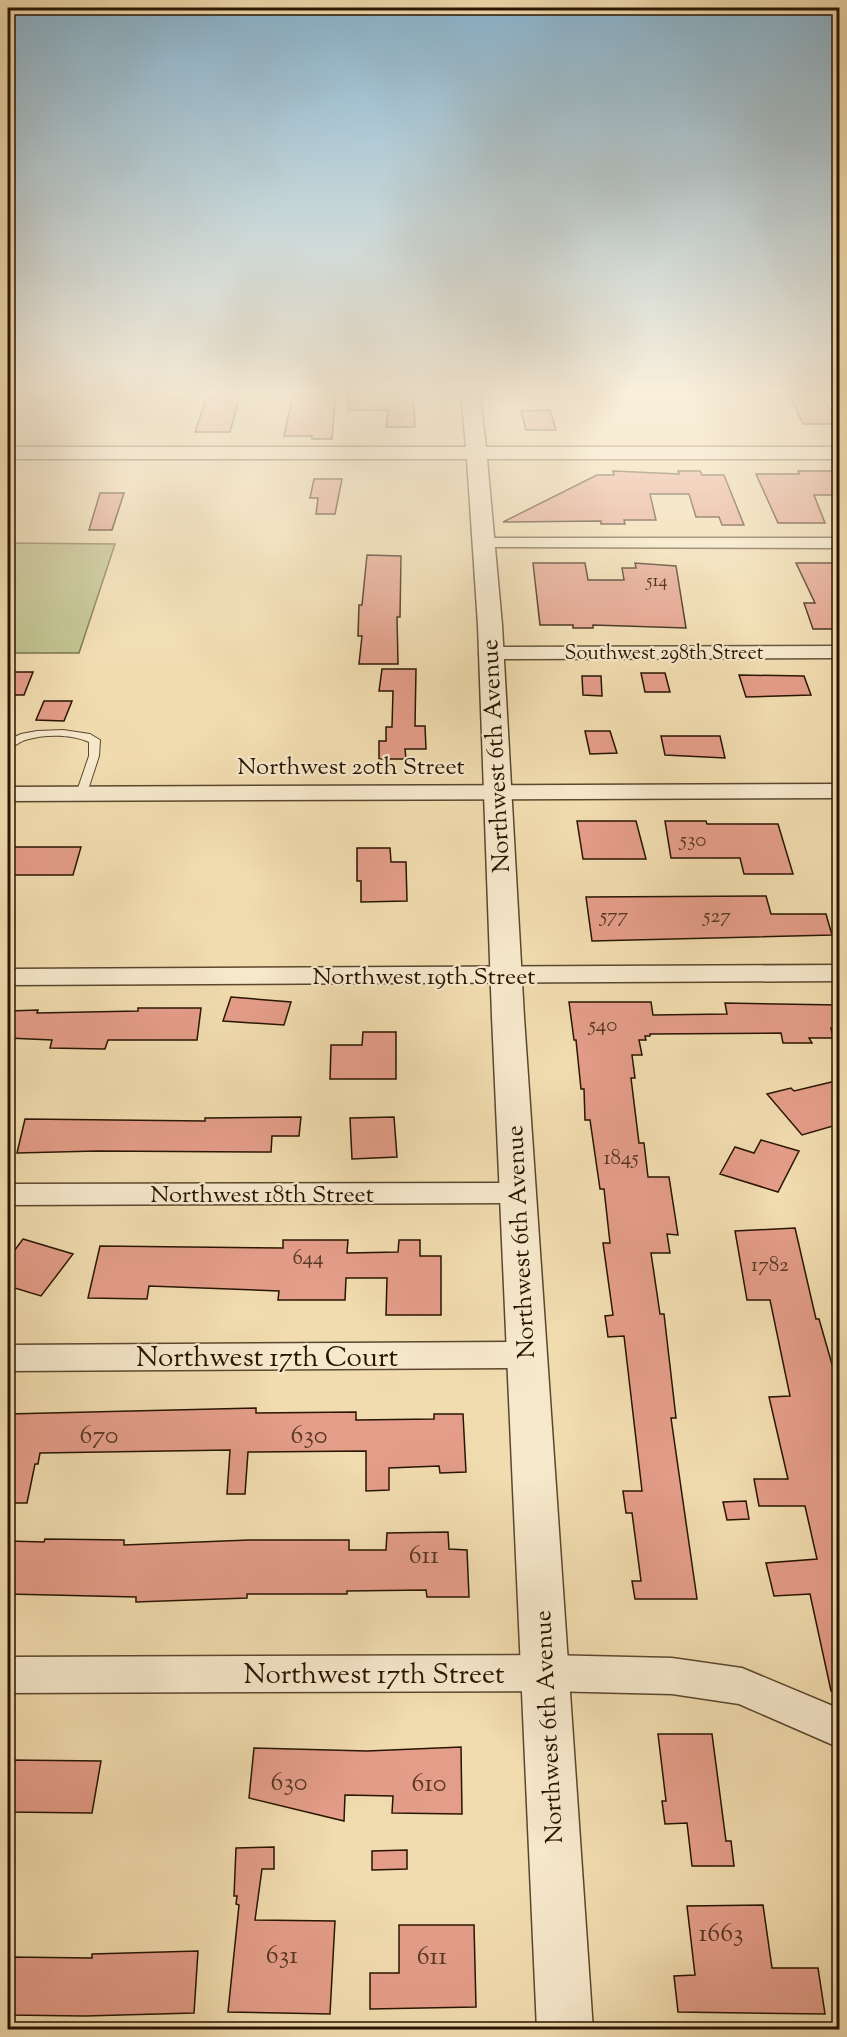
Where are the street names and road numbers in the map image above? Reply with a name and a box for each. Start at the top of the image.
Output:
street label: Northwest 6th Avenue [474,638,520,873]
street label: Southwest 298th Street [565,640,764,669]
street label: Northwest 20th Street [237,751,465,785]
street label: Northwest 19th Street [312,961,536,995]
street label: Northwest 6th Avenue [499,1124,545,1359]
street label: Northwest 18th Street [150,1179,374,1213]
street label: Northwest 17th Court [136,1339,398,1379]
street label: Northwest 6th Avenue [527,1609,573,1844]
street label: Northwest 17th Street [243,1656,505,1696]

